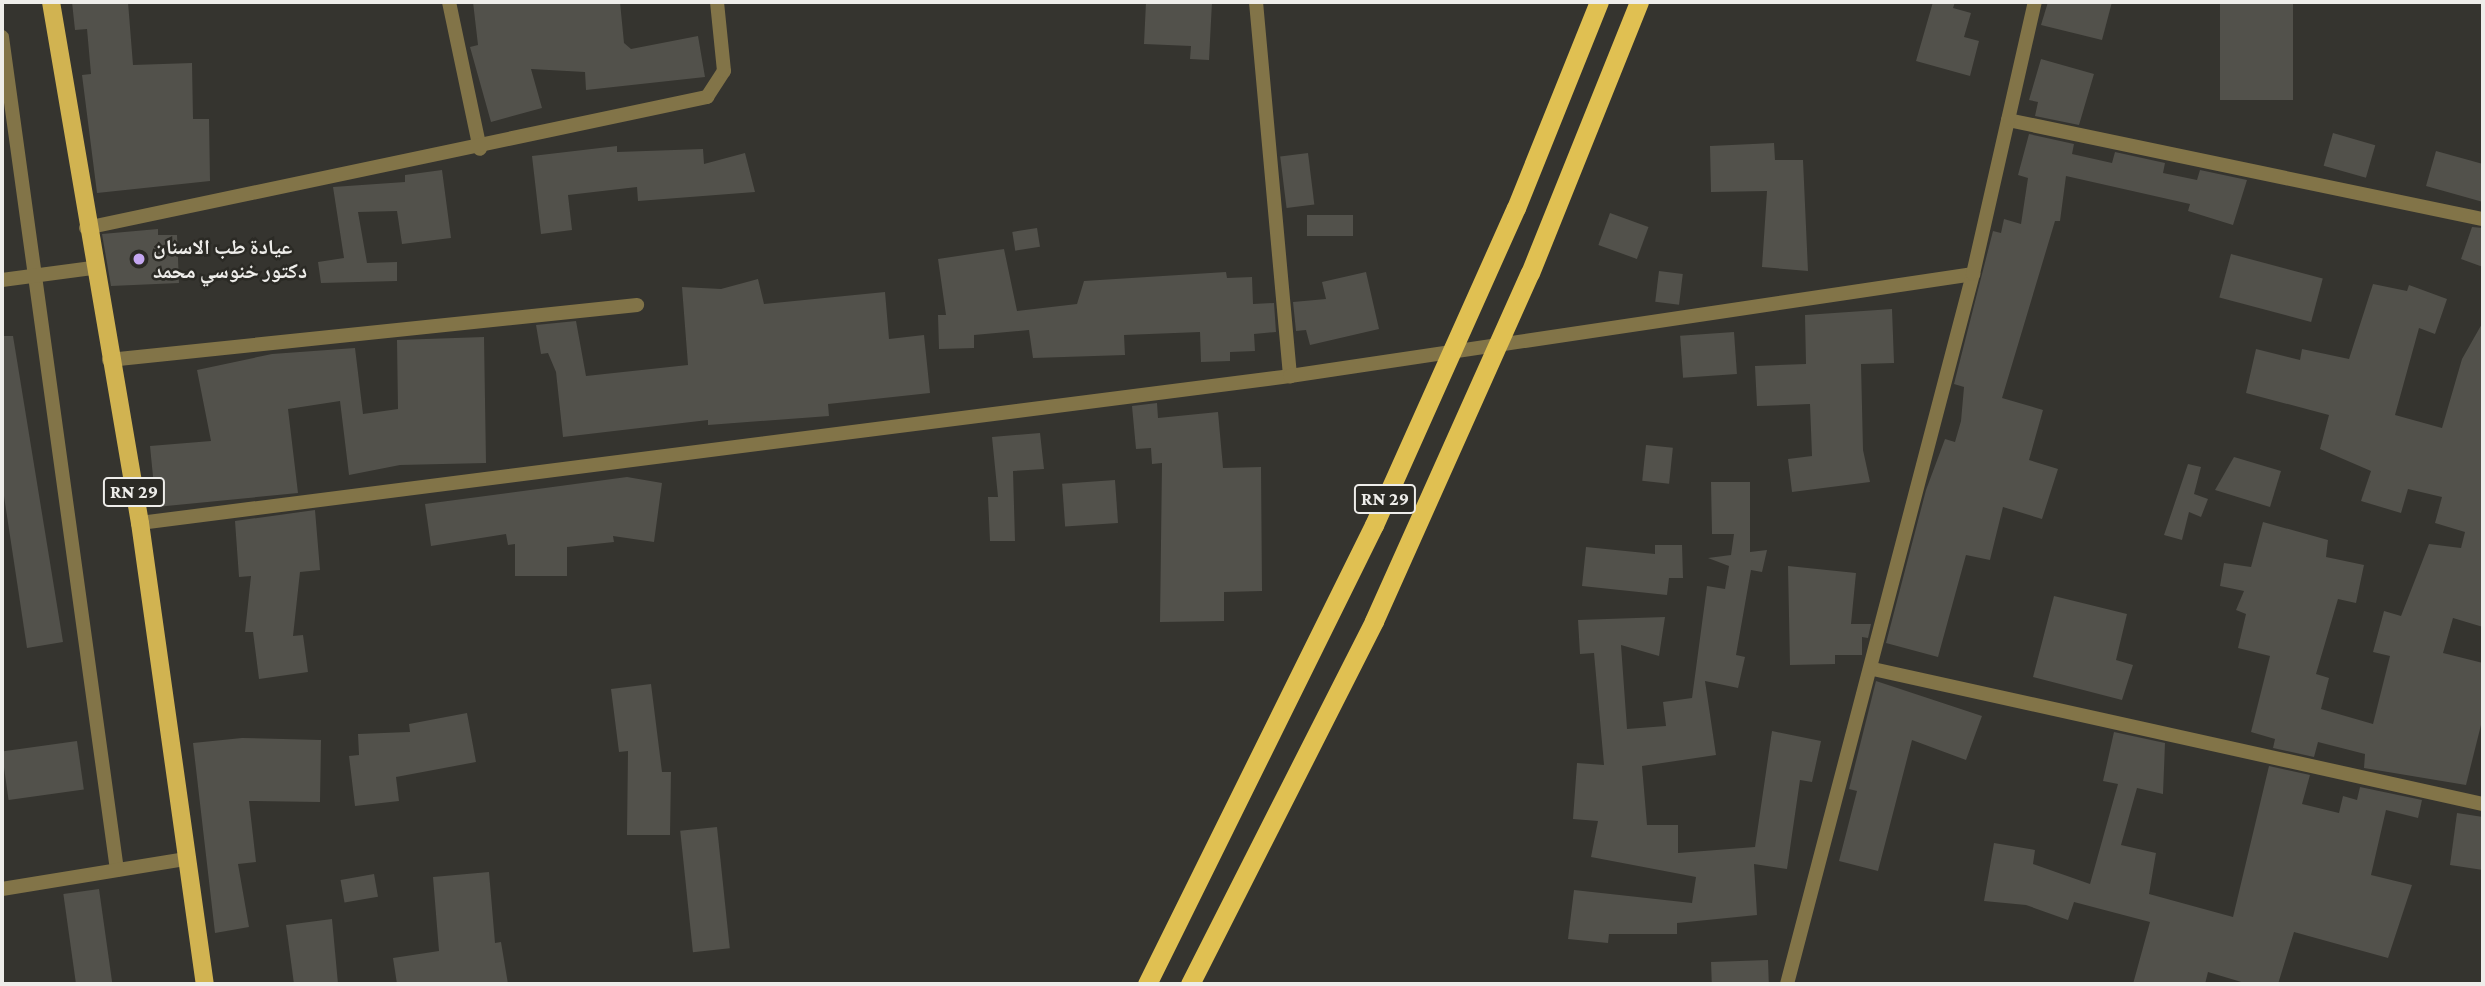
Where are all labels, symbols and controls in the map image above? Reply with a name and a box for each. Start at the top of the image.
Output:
place label: عيادة طب الاسنان دكتور خنوسي محمد [153,234,307,284]
marker: عيادة طب الاسنان دكتور خنوسي محمد [131,251,147,267]
road number: RN 29 [102,477,166,508]
road number: RN 29 [1354,484,1416,514]

